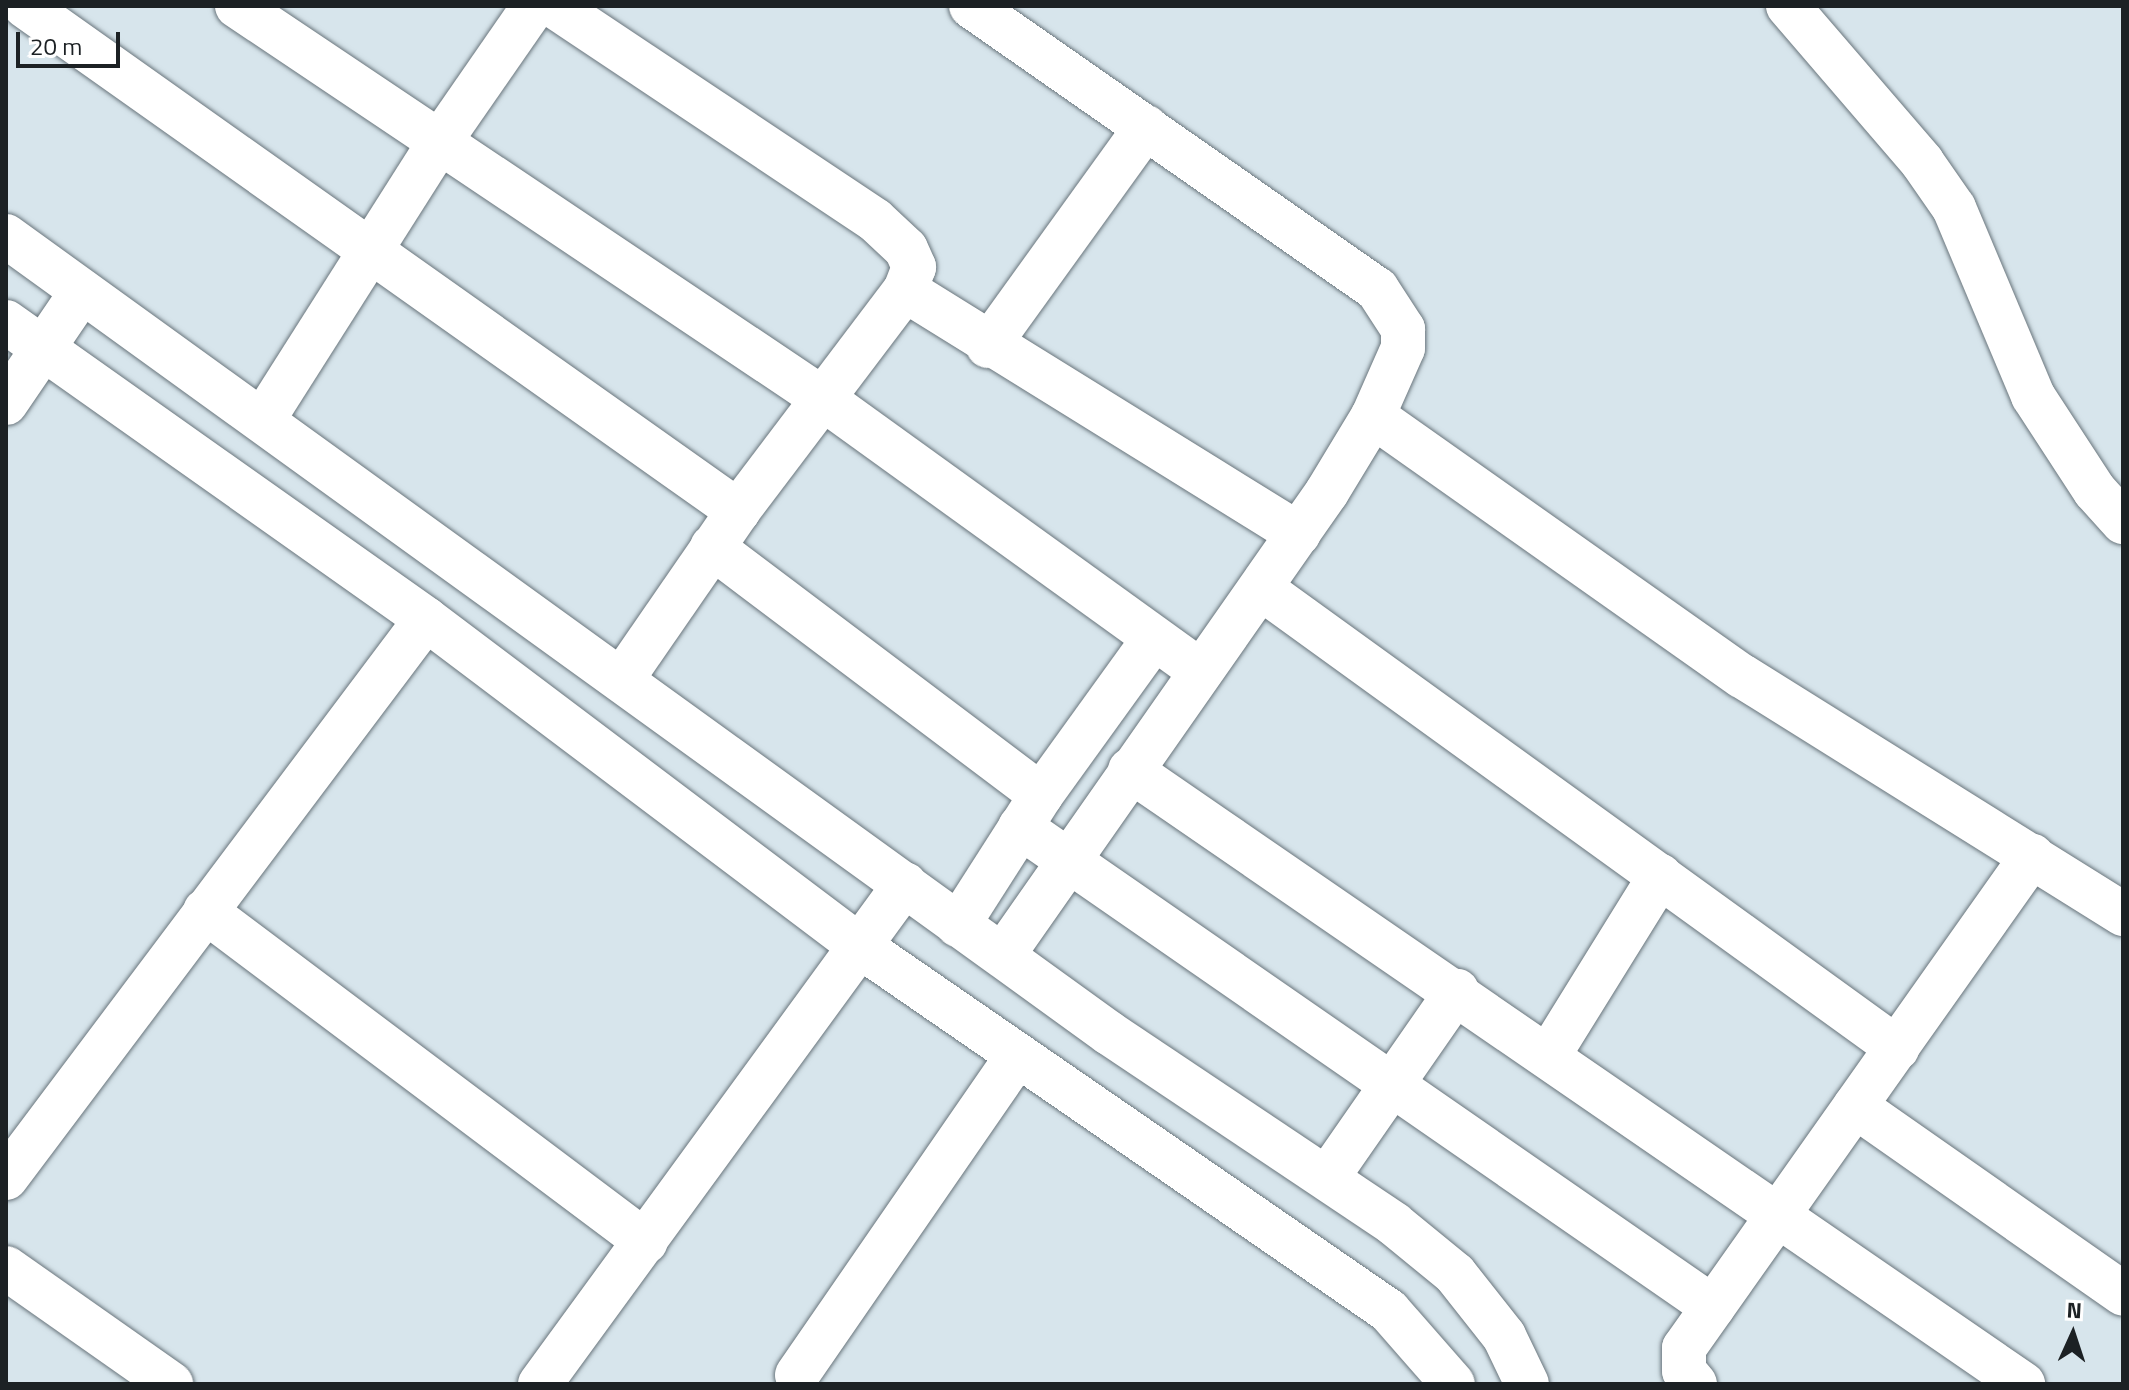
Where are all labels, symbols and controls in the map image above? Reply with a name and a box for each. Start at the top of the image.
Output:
scale bar [20,16,124,66]
text: 20 m [30,28,82,64]
text: N [2066,1293,2083,1327]
north arrow [2033,1294,2113,1374]

